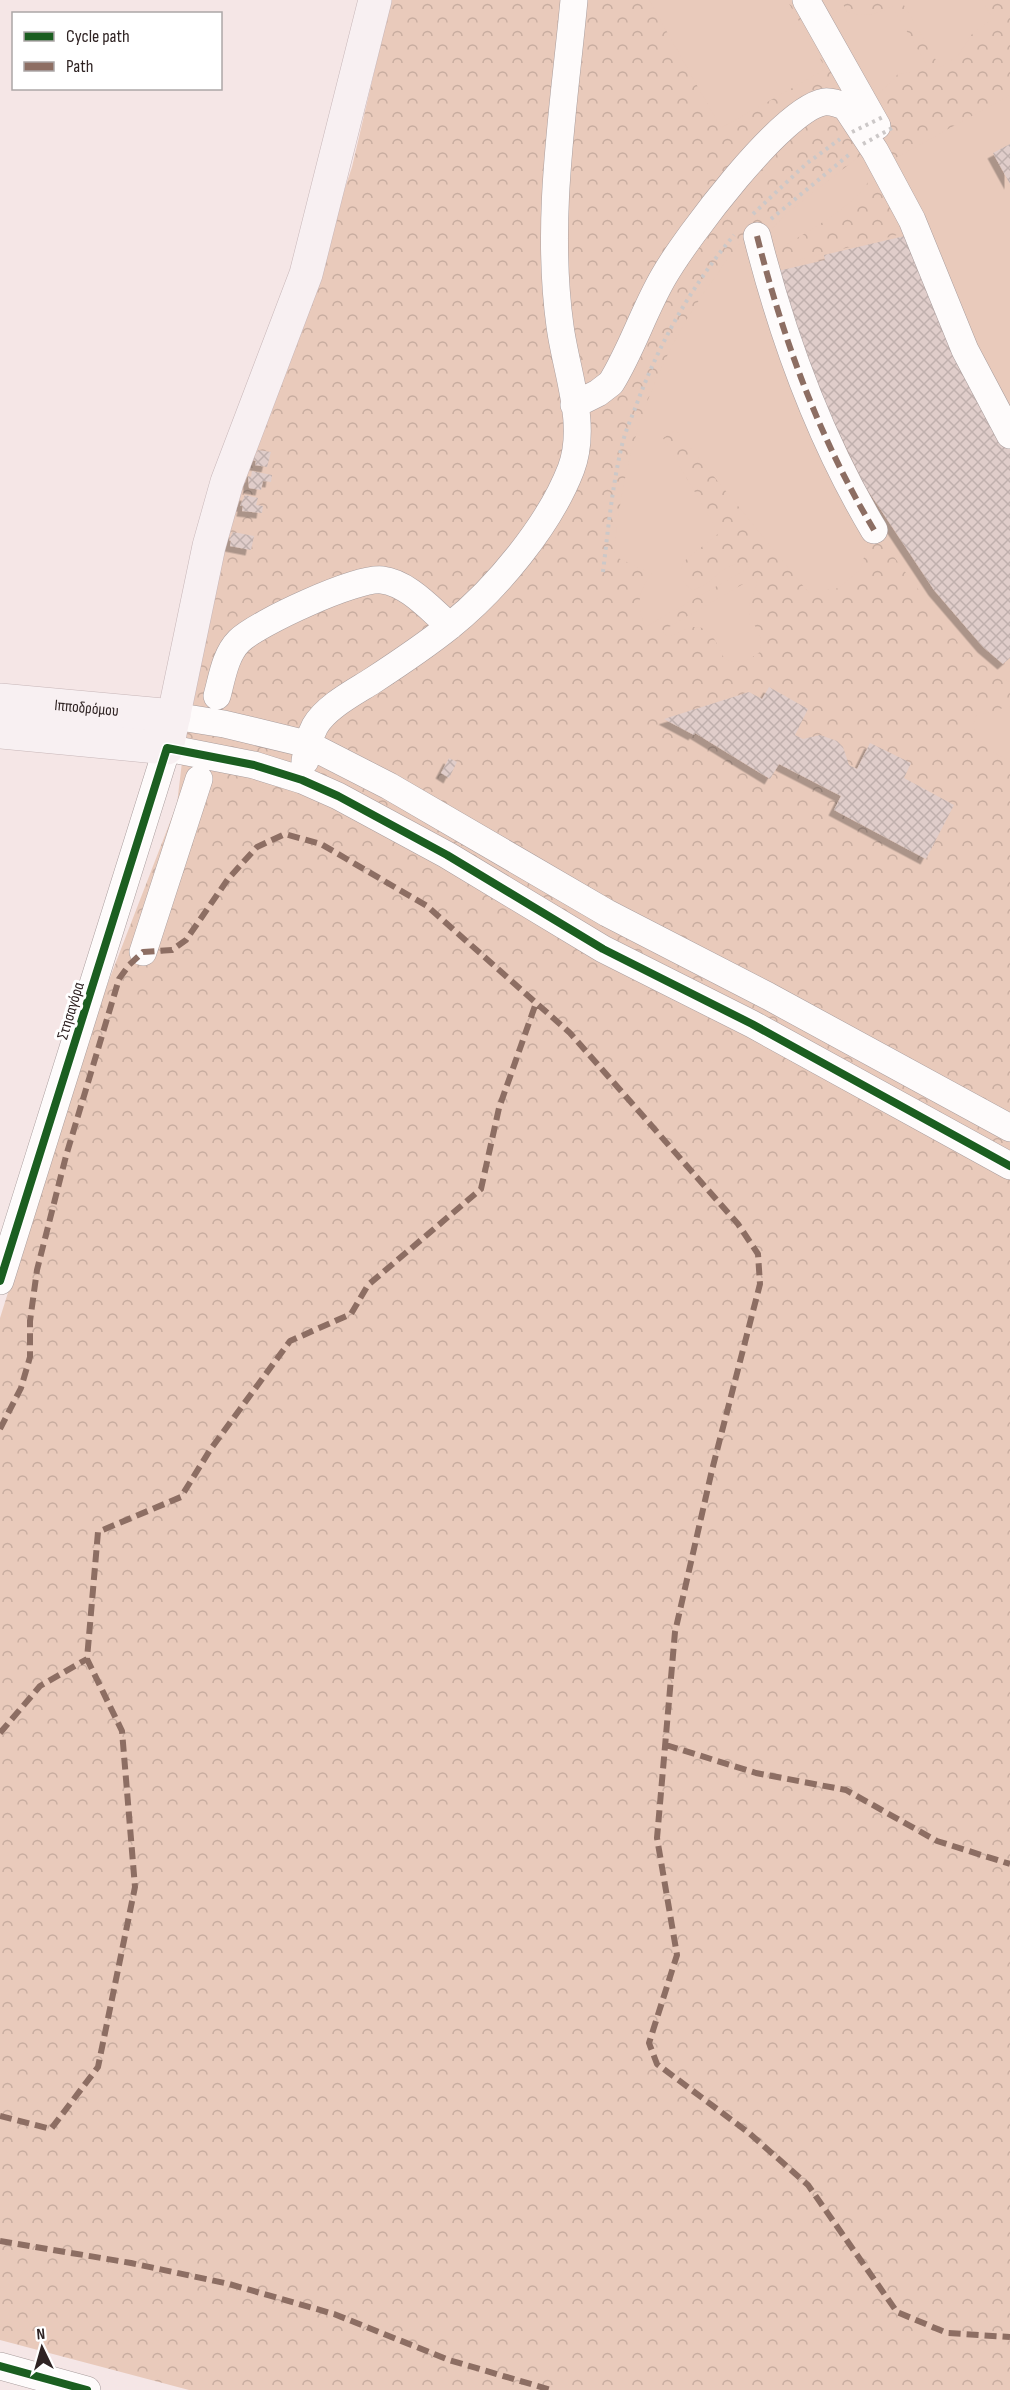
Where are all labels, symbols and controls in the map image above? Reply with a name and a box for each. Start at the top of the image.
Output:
legend [12,12,222,90]
text: Cycle path [66,26,130,47]
text: Path [66,56,94,77]
street label: Ιπποδρόμου [54,696,120,720]
street label: Στησαγόρα [53,980,89,1042]
north arrow [12,2318,72,2378]
text: N [36,2325,46,2344]

